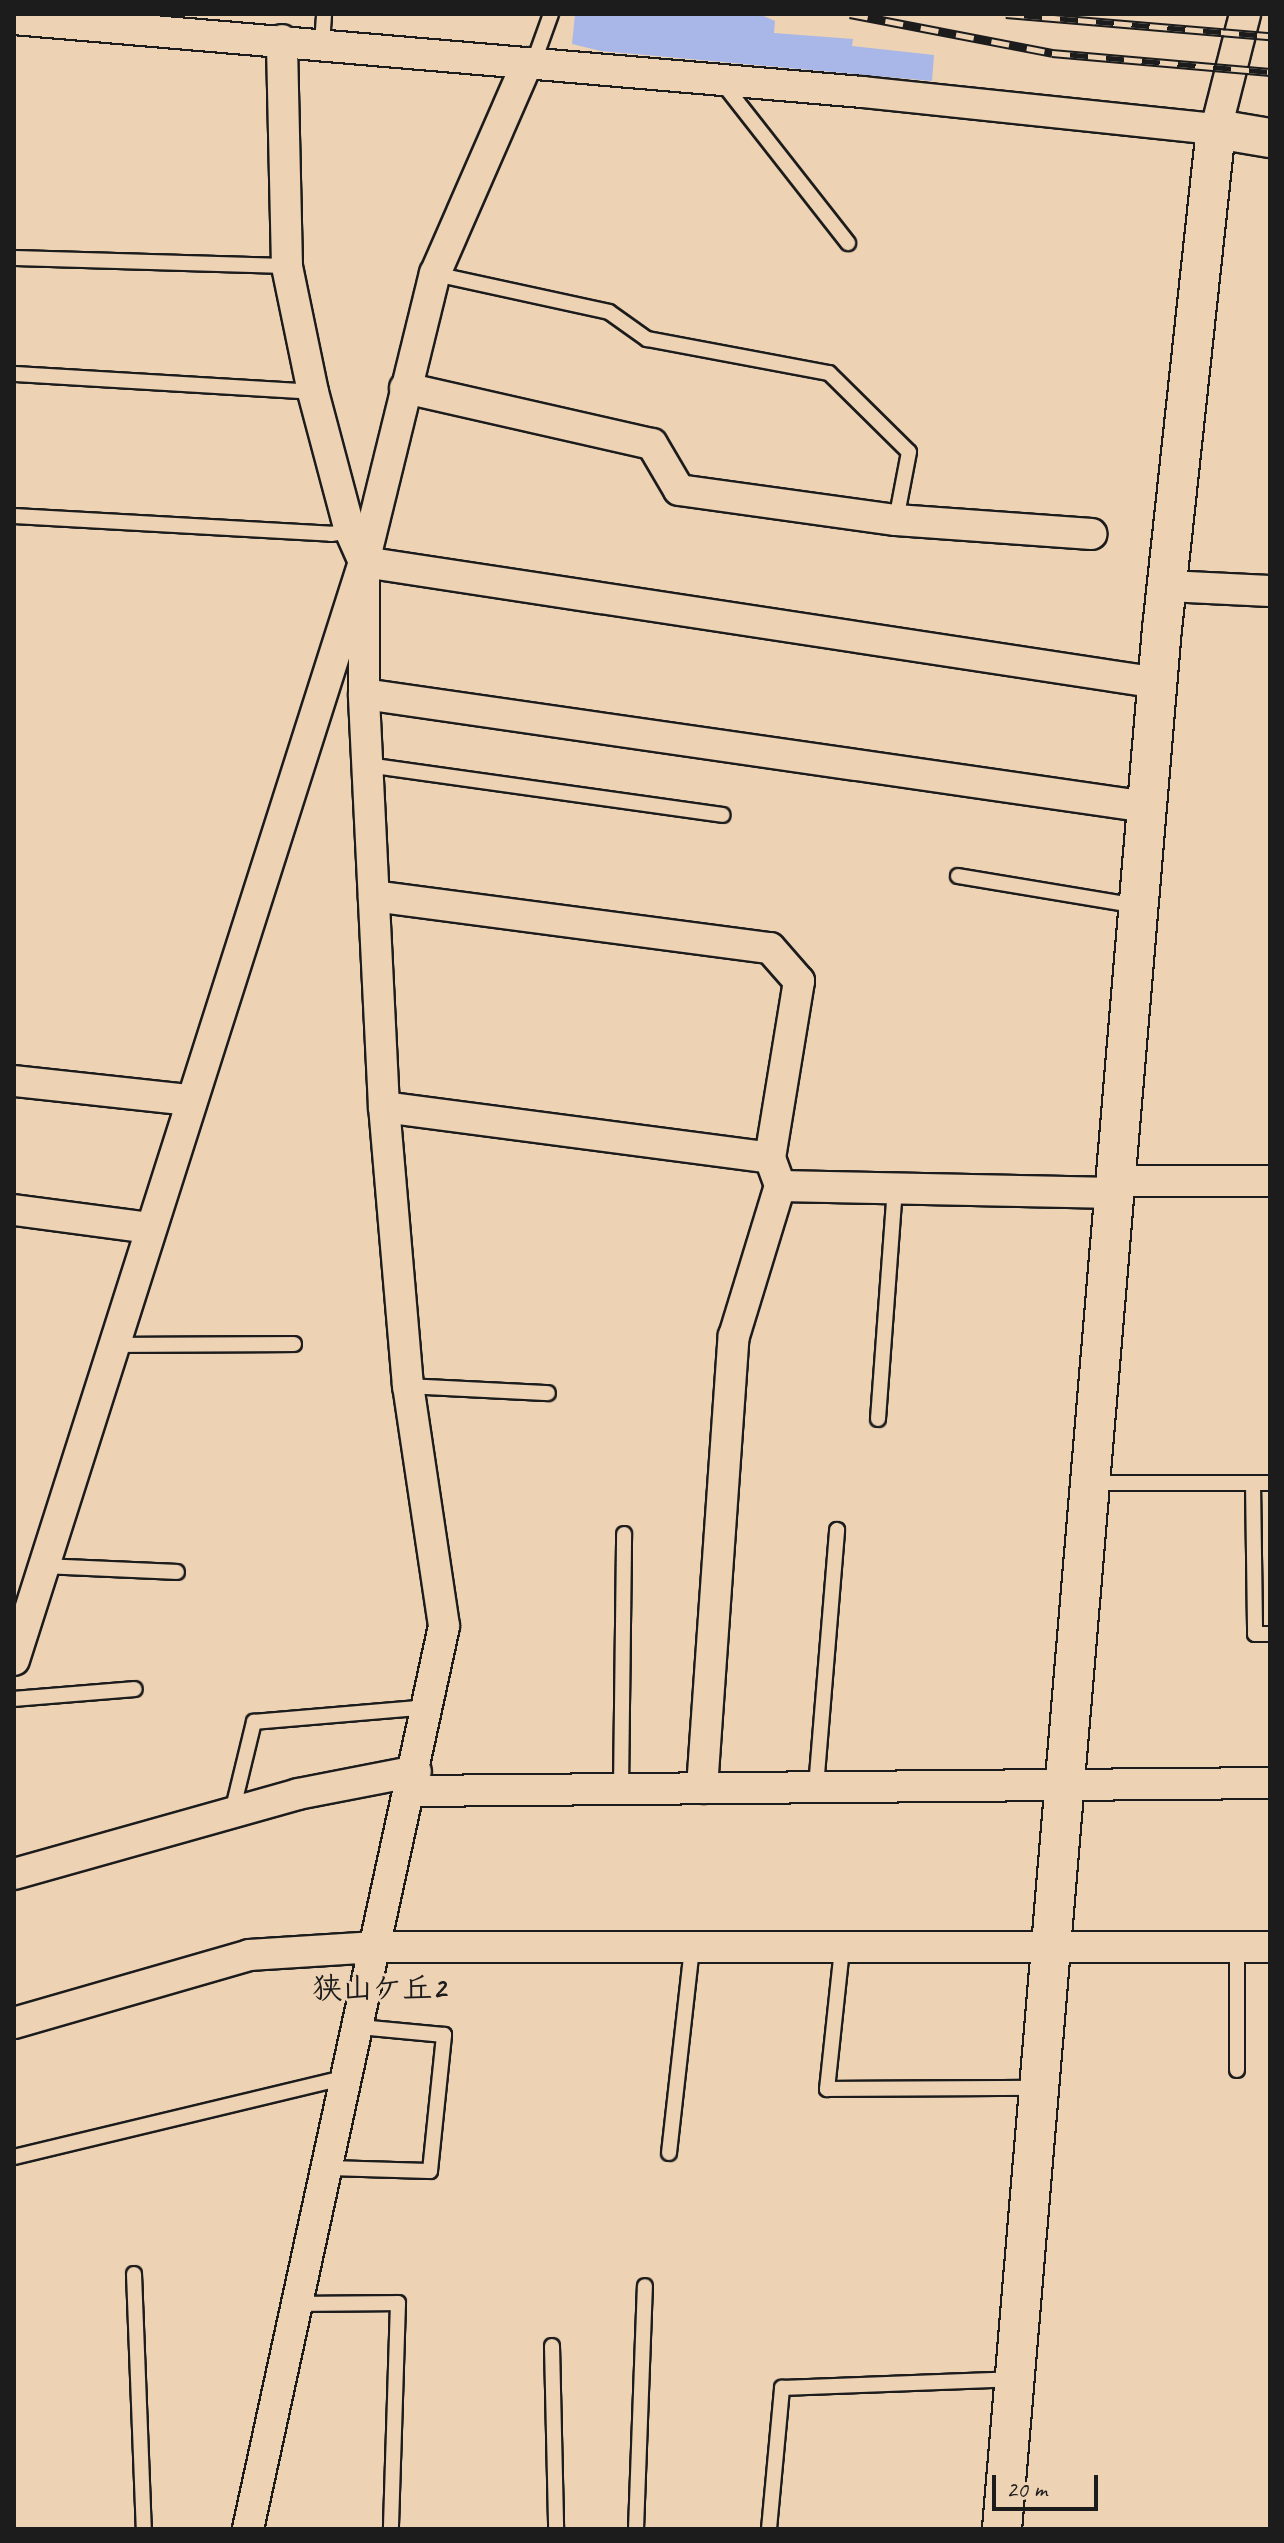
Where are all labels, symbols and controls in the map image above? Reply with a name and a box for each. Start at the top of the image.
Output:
district label: 狭山ケ丘2 [312,1970,446,2006]
scale bar [996,2459,1102,2509]
text: 20 m [1006,2474,1047,2504]

